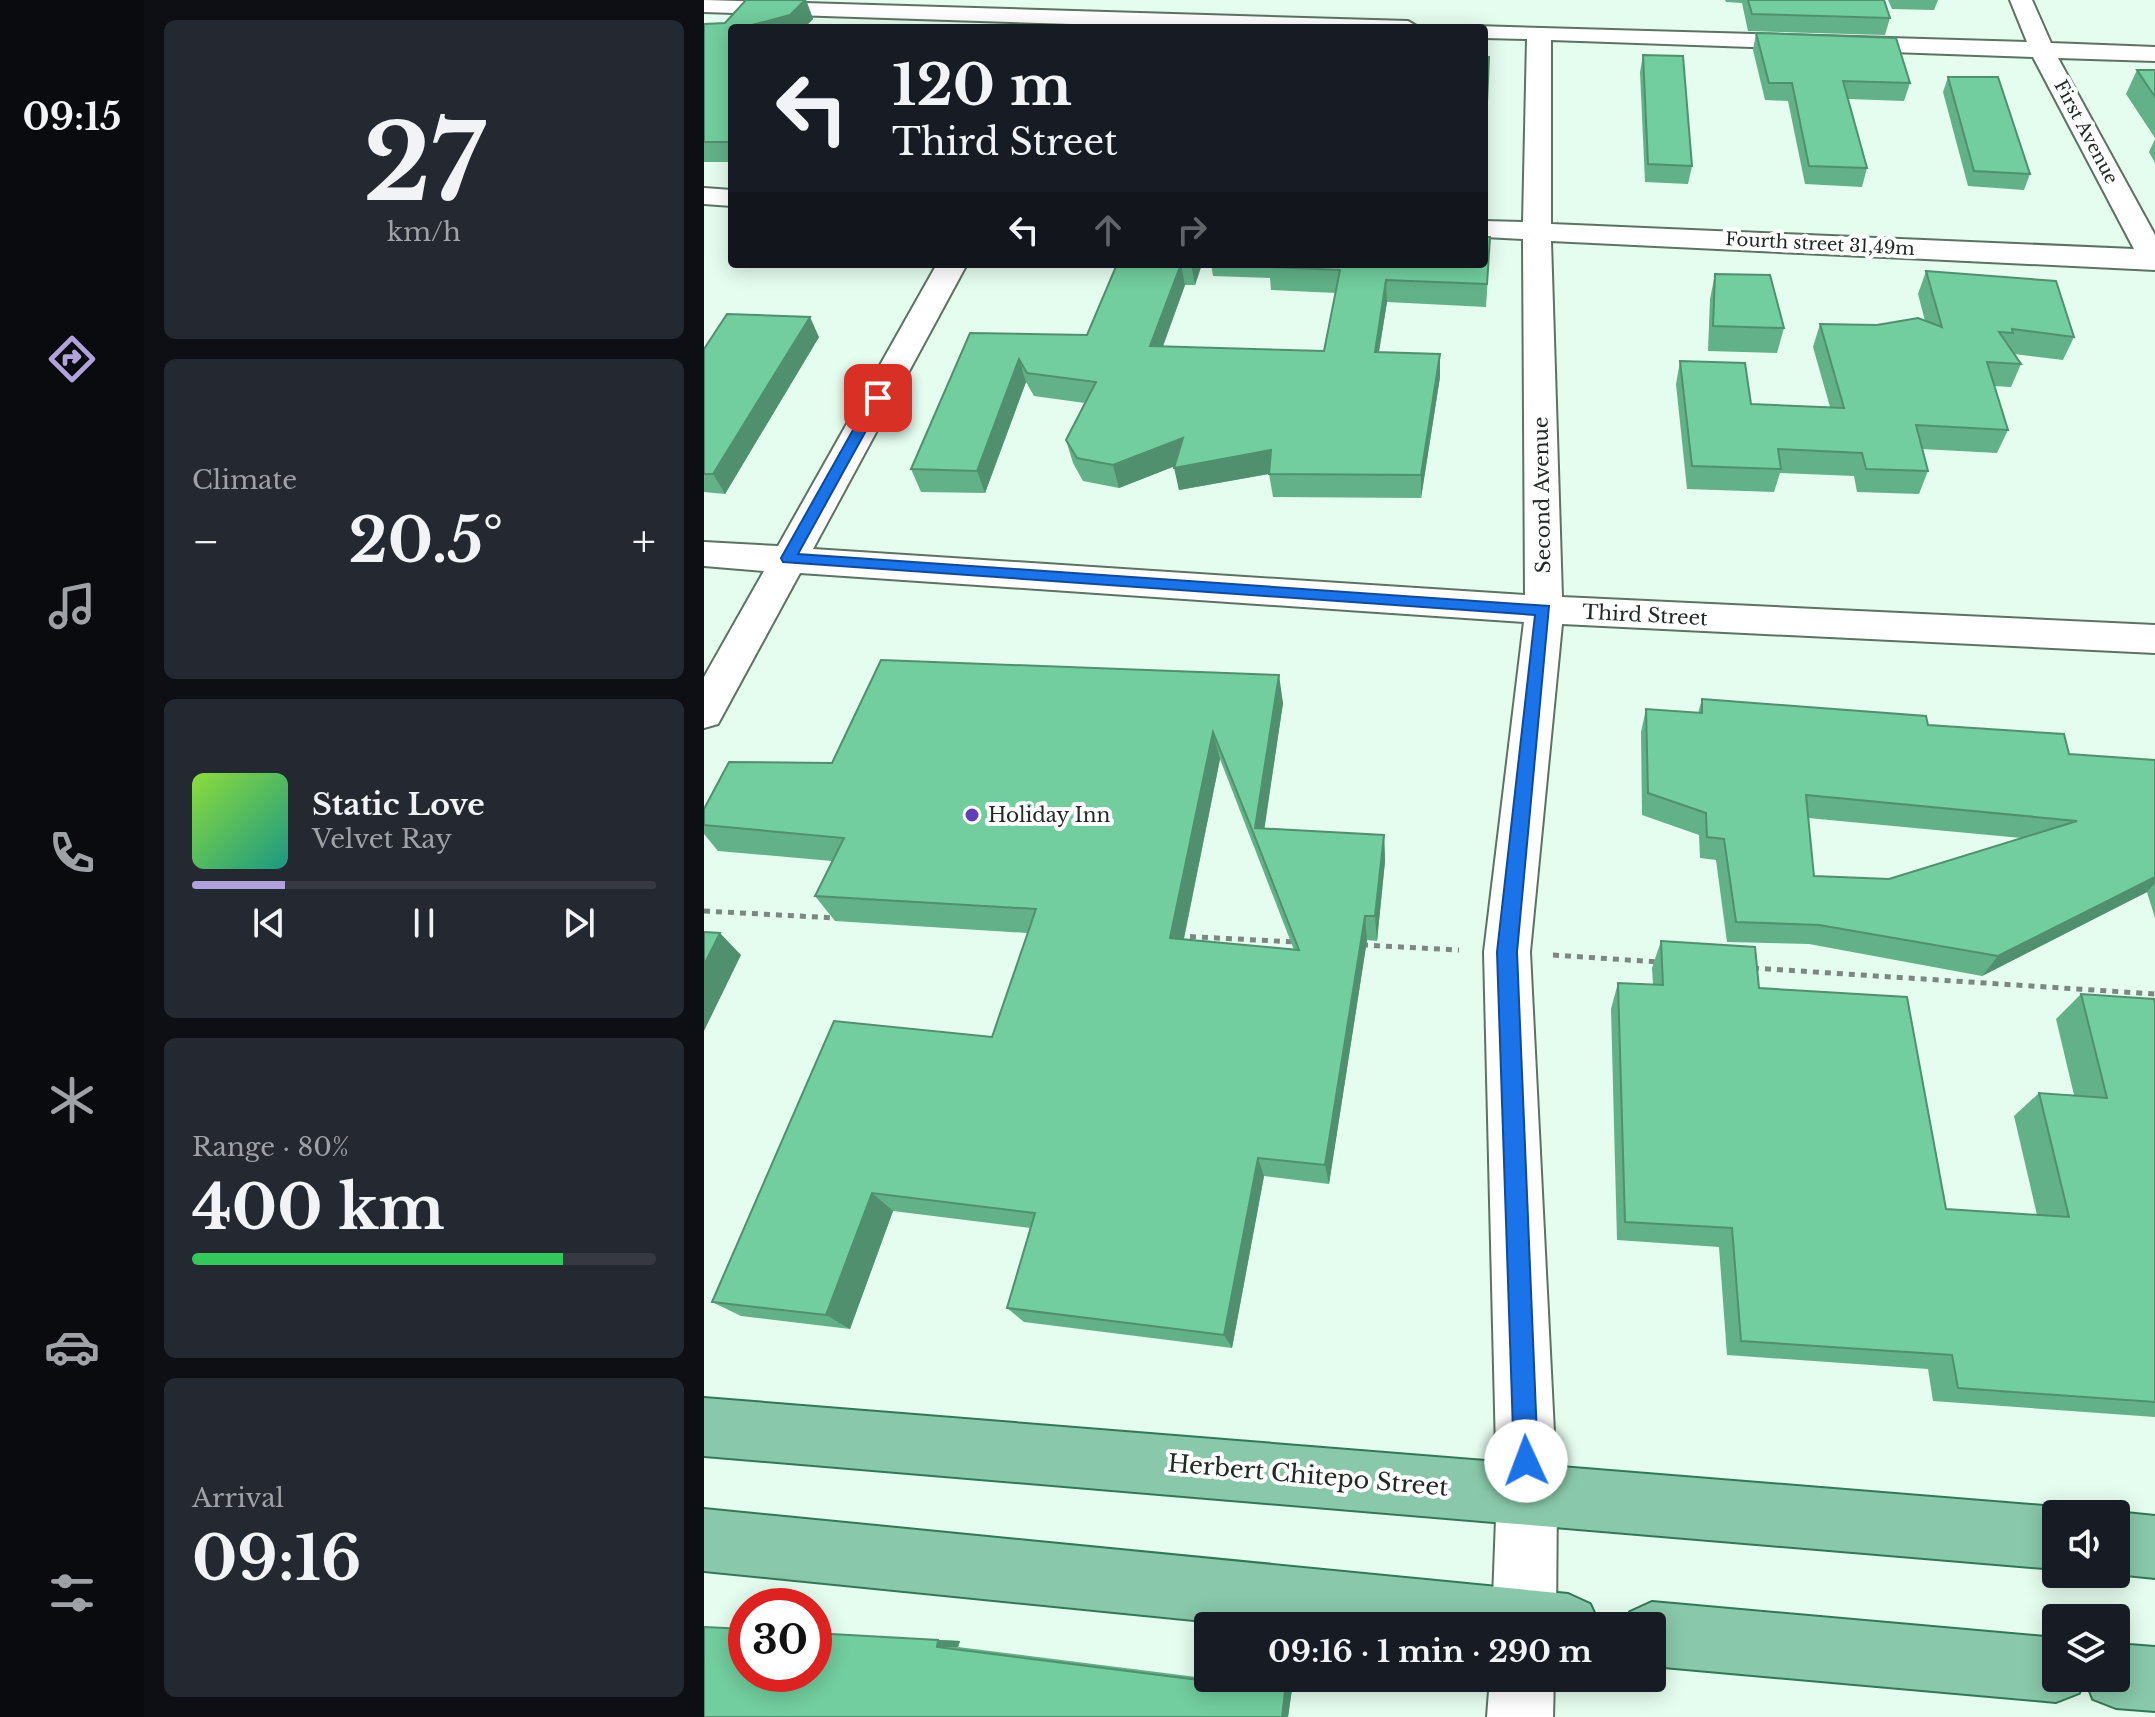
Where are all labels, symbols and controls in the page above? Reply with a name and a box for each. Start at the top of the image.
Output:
text: 120 m [892,51,1072,120]
icon: left [760,56,864,160]
street label: First Avenue [2049,76,2123,188]
text: 09:15 [23,95,121,140]
text: 27 [363,99,485,228]
text: Third Street [892,120,1118,165]
icon: left [1002,208,1046,252]
icon: ahead [1086,208,1130,252]
icon: right [1170,208,1214,252]
text: km/h [387,216,461,248]
street label: Fourth street 31,49m [1725,228,1915,260]
icon: directions [44,331,100,387]
pin [844,364,912,432]
icon: arrive [856,376,900,420]
street label: Second Avenue [1529,417,1555,573]
text: Climate [192,464,297,496]
text: 20.5° [349,504,503,578]
text: − [192,514,220,569]
text: + [632,514,656,569]
icon: music [44,578,100,634]
street label: Third Street [1582,600,1709,630]
text: Static Love [312,786,485,823]
place label: Holiday Inn [988,803,1111,827]
marker: Holiday Inn [963,806,981,824]
text: Velvet Ray [312,823,452,855]
icon: phone [44,825,100,881]
icon: previous [247,901,291,945]
icon: pause [402,901,446,945]
icon: next [557,901,601,945]
icon: climate [44,1072,100,1128]
text: Range · 80% [192,1131,349,1163]
text: 400 km [192,1171,445,1245]
icon: car [44,1319,100,1375]
position arrow [1484,1419,1568,1503]
street label: Herbert Chitepo Street [1167,1448,1449,1502]
text: Arrival [192,1482,284,1514]
map controls [2042,1500,2130,1692]
button: sound [2042,1500,2130,1588]
text: 09:16 [192,1522,361,1596]
icon: filters [44,1565,100,1621]
speed limit sign: 30 [728,1588,832,1692]
button: layers [2042,1604,2130,1692]
text: 09:16 · 1 min · 290 m [1268,1633,1592,1670]

